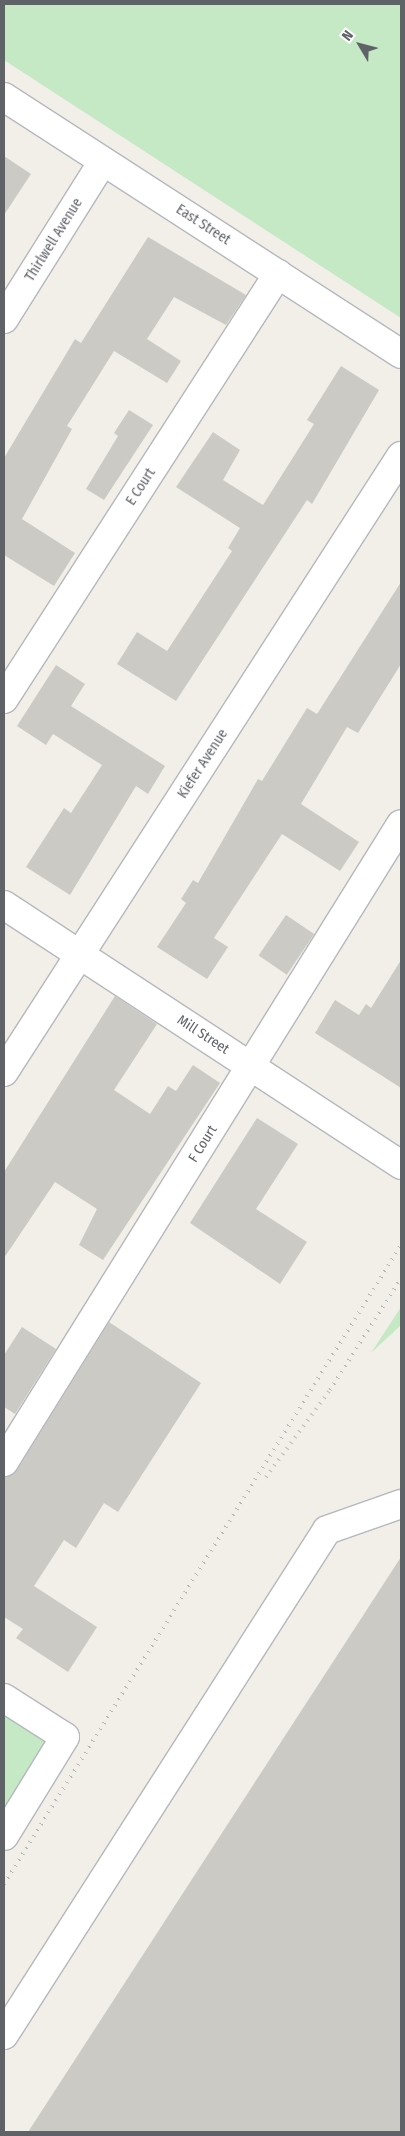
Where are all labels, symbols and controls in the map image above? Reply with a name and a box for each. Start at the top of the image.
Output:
north arrow [335,20,385,70]
text: N [338,27,357,44]
street label: Thirlwell Avenue [22,195,86,285]
street label: East Street [173,201,233,249]
street label: E Court [123,465,159,509]
street label: Kiefer Avenue [174,726,232,802]
street label: Mill Street [174,1012,232,1058]
street label: F Court [185,1122,221,1166]

